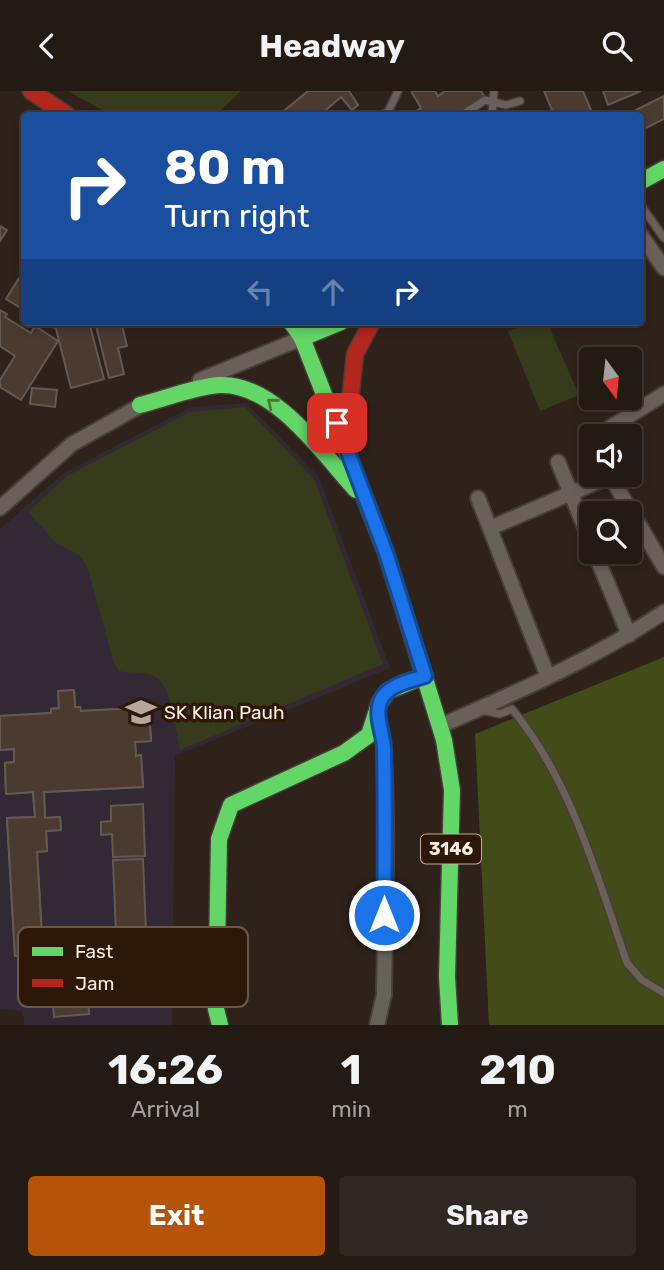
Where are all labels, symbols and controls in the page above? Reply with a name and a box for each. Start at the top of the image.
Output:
icon: back [28,27,66,65]
text: Headway [259,27,405,65]
icon: search [598,27,636,65]
text: 80 m [164,138,286,196]
icon: right [49,140,140,231]
text: Turn right [164,197,309,235]
icon: left [241,273,279,311]
icon: ahead [314,273,352,311]
icon: right [387,273,425,311]
north arrow [579,347,642,409]
map controls [579,347,642,564]
pin [307,393,367,453]
one-way arrow [267,399,279,412]
icon: arrive [318,404,356,442]
button: sound [579,424,642,487]
button: search [579,501,642,564]
school or university icon: SK Klian Pauh [124,695,158,729]
place label: SK Klian Pauh [164,701,285,724]
road number: 3146 [421,835,481,863]
position arrow [347,878,421,952]
legend [18,927,248,1007]
text: Fast [75,940,114,963]
text: Jam [75,972,114,995]
text: 16:26 [108,1045,223,1095]
text: 1 [341,1045,362,1095]
text: 210 [479,1045,556,1095]
text: Arrival [131,1095,200,1123]
text: min [331,1095,371,1123]
text: m [507,1095,528,1123]
button: Exit [28,1176,325,1256]
button: Share [339,1176,636,1256]

